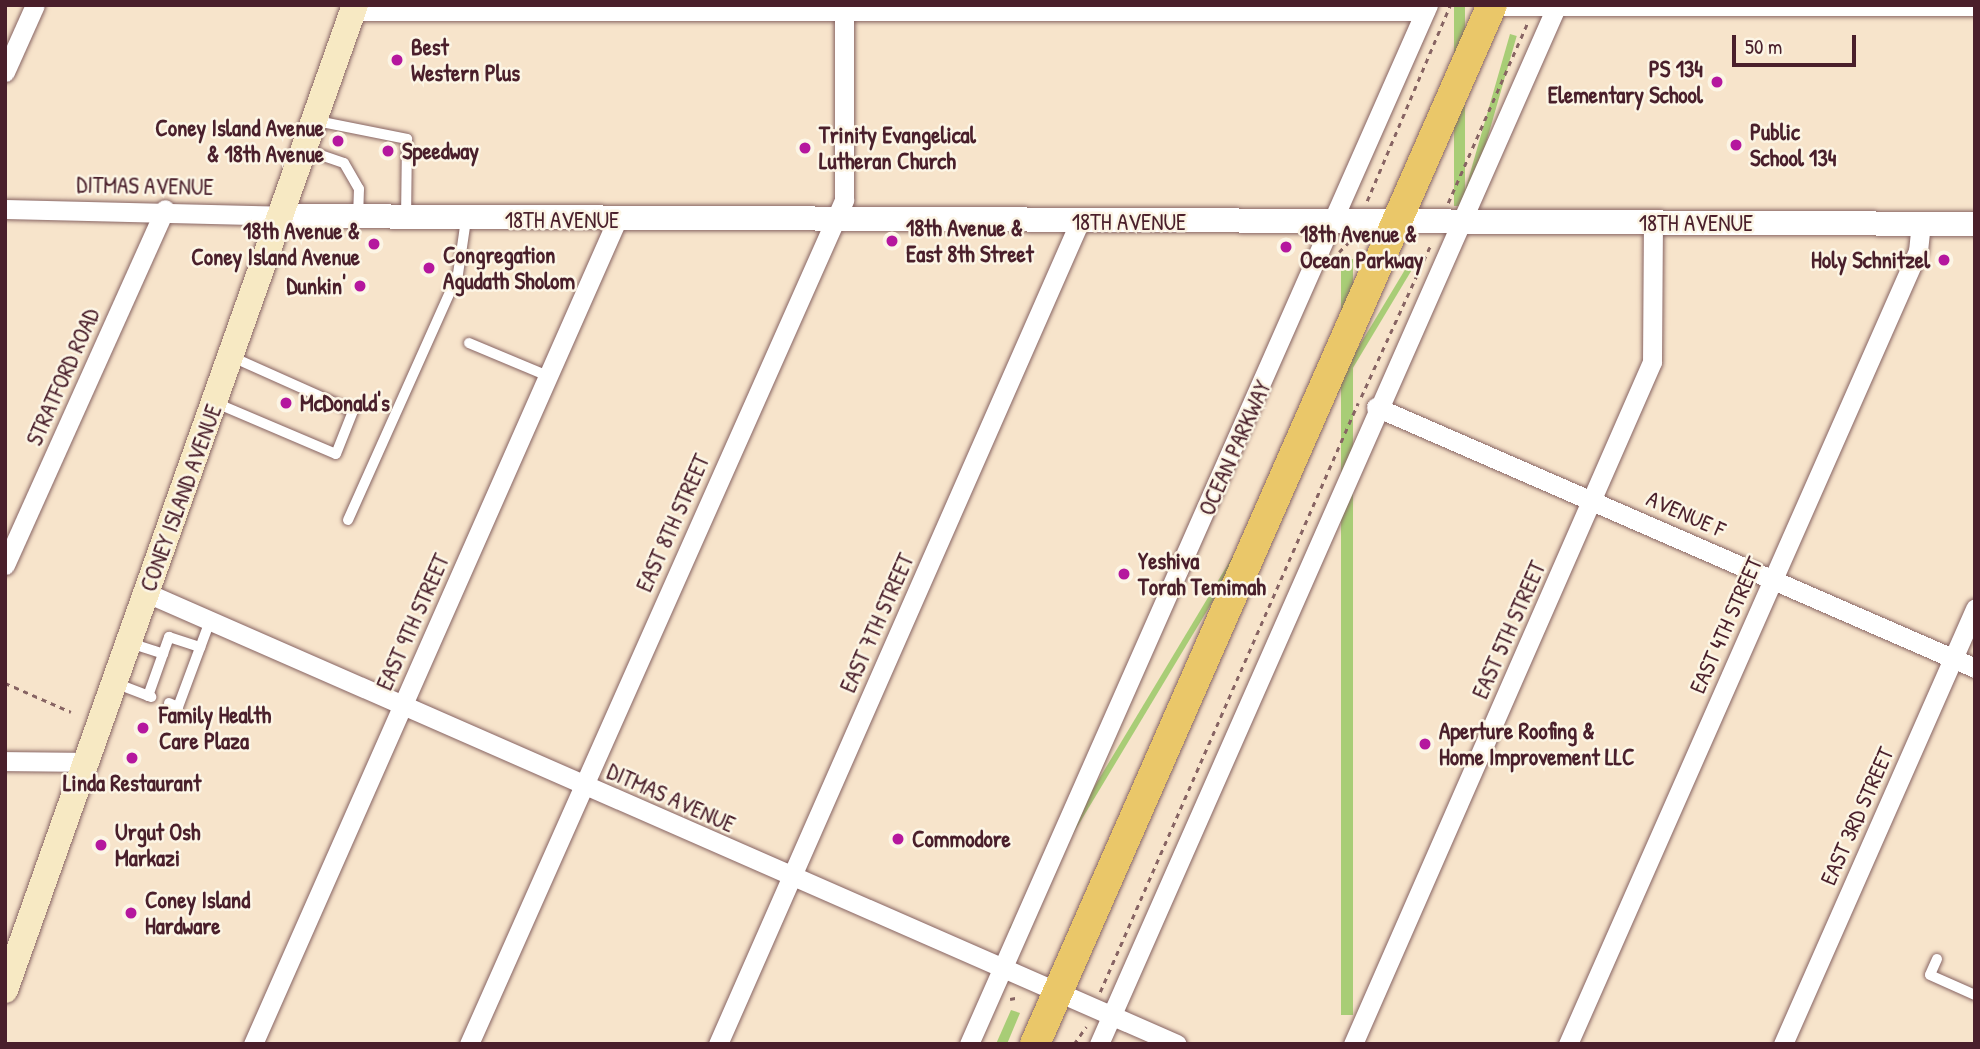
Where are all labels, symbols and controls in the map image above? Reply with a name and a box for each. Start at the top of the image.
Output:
scale bar [1735,21,1859,65]
text: 50 m [1745,32,1782,61]
place label: Best Western Plus [411,33,520,87]
marker: Best Western Plus [389,52,405,68]
place label: PS 134 Elementary School [1548,55,1703,109]
marker: PS 134 Elementary School [1709,74,1725,90]
place label: Coney Island Avenue & 18th Avenue [155,114,324,168]
place label: Public School 134 [1750,118,1836,172]
place label: Trinity Evangelical Lutheran Church [819,121,976,175]
marker: Coney Island Avenue & 18th Avenue [330,133,346,149]
place label: Speedway [402,137,479,165]
marker: Public School 134 [1728,137,1744,153]
marker: Trinity Evangelical Lutheran Church [797,140,813,156]
marker: Speedway [380,143,396,159]
street label: DITMAS AVENUE [76,171,214,201]
street label: 18TH AVENUE [505,206,619,234]
street label: 18TH AVENUE [1072,208,1186,236]
street label: 18TH AVENUE [1639,209,1753,237]
place label: 18th Avenue & East 8th Street [906,214,1034,268]
place label: 18th Avenue & Coney Island Avenue [191,217,360,271]
place label: 18th Avenue & Ocean Parkway [1300,220,1423,274]
marker: 18th Avenue & East 8th Street [884,233,900,249]
marker: 18th Avenue & Coney Island Avenue [366,236,382,252]
marker: 18th Avenue & Ocean Parkway [1278,239,1294,255]
place label: Congregation Agudath Sholom [443,241,575,295]
place label: Holy Schnitzel [1811,246,1930,274]
marker: Holy Schnitzel [1936,252,1952,268]
marker: Congregation Agudath Sholom [421,260,437,276]
place label: Dunkin' [287,272,346,300]
marker: Dunkin' [352,278,368,294]
street label: STRATFORD ROAD [20,304,106,450]
street label: OCEAN PARKWAY [1193,376,1277,520]
place label: McDonald's [300,389,390,417]
marker: McDonald's [278,395,294,411]
street label: CONEY ISLAND AVENUE [134,401,228,595]
street label: EAST 8TH STREET [630,450,716,596]
street label: AVENUE F [1642,484,1730,544]
place label: Yeshiva Torah Temimah [1138,547,1266,601]
street label: EAST 7TH STREET [834,549,920,697]
street label: EAST 9TH STREET [371,550,455,694]
street label: EAST 4TH STREET [1684,553,1768,697]
street label: EAST 5TH STREET [1466,557,1552,703]
marker: Yeshiva Torah Temimah [1116,566,1132,582]
place label: Family Health Care Plaza [159,701,271,755]
place label: Aperture Roofing & Home Improvement LLC [1439,717,1635,771]
marker: Family Health Care Plaza [133,718,153,738]
marker: Aperture Roofing & Home Improvement LLC [1417,736,1433,752]
street label: EAST 3RD STREET [1814,743,1900,889]
marker: Linda Restaurant [124,750,140,766]
street label: DITMAS AVENUE [603,757,739,839]
place label: Linda Restaurant [63,769,201,797]
place label: Urgut Osh Markazi [115,818,200,872]
place label: Commodore [912,825,1011,853]
marker: Commodore [890,831,906,847]
marker: Urgut Osh Markazi [93,837,109,853]
place label: Coney Island Hardware [145,886,250,940]
marker: Coney Island Hardware [123,905,139,921]

